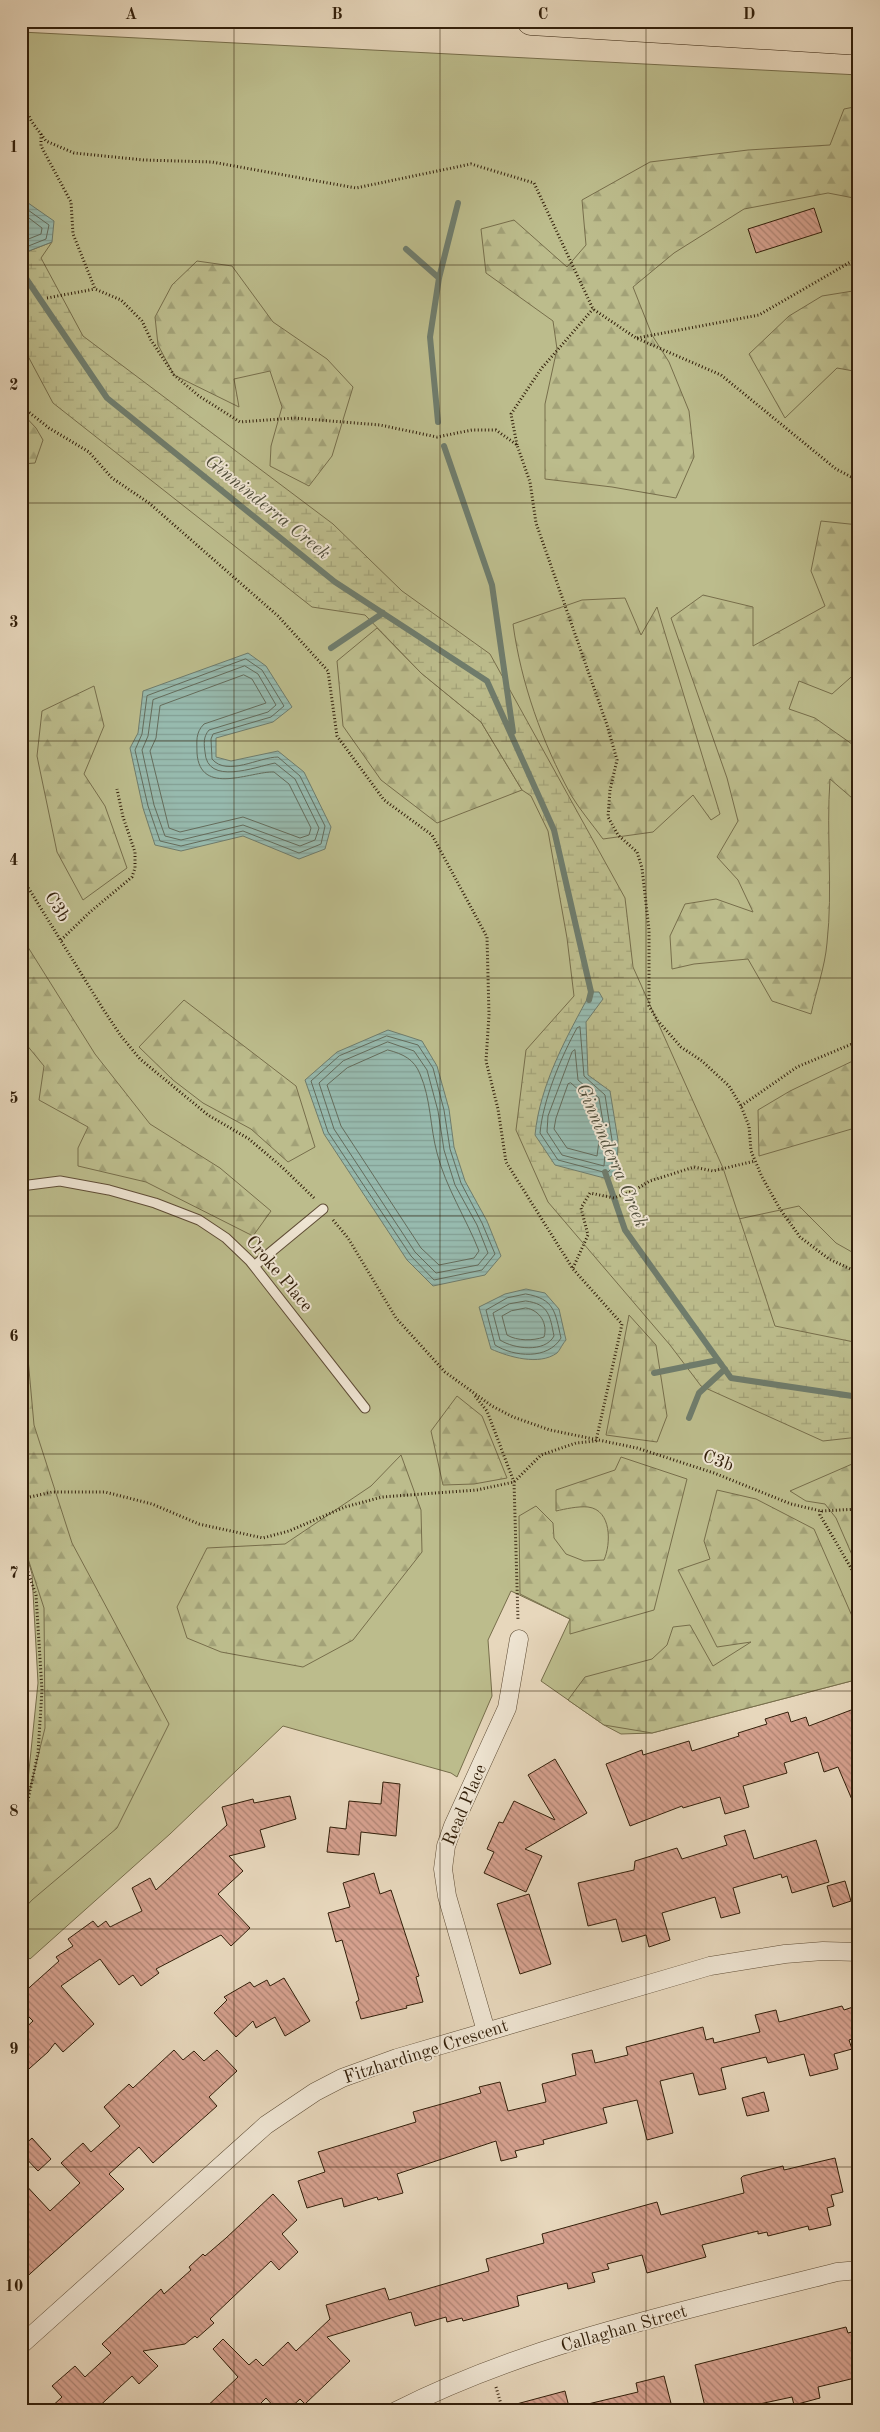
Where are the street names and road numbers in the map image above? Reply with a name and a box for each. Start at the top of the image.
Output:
street label: C3b [41,889,73,925]
street label: Croke Place [242,1233,316,1315]
street label: C3b [700,1447,736,1475]
street label: Read Place [440,1762,490,1848]
street label: Fitzhardinge Crescent [341,2017,511,2087]
street label: Callaghan Street [559,2302,689,2356]

